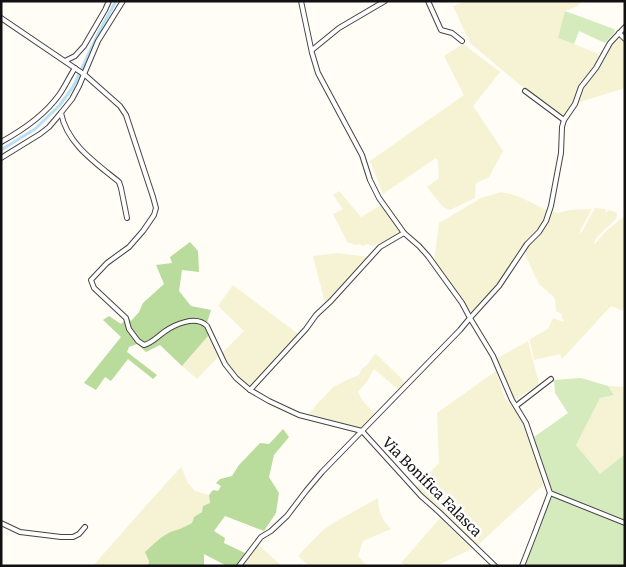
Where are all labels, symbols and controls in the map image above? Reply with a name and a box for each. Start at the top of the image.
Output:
street label: Via Bonifica Falasca [378,433,486,541]

